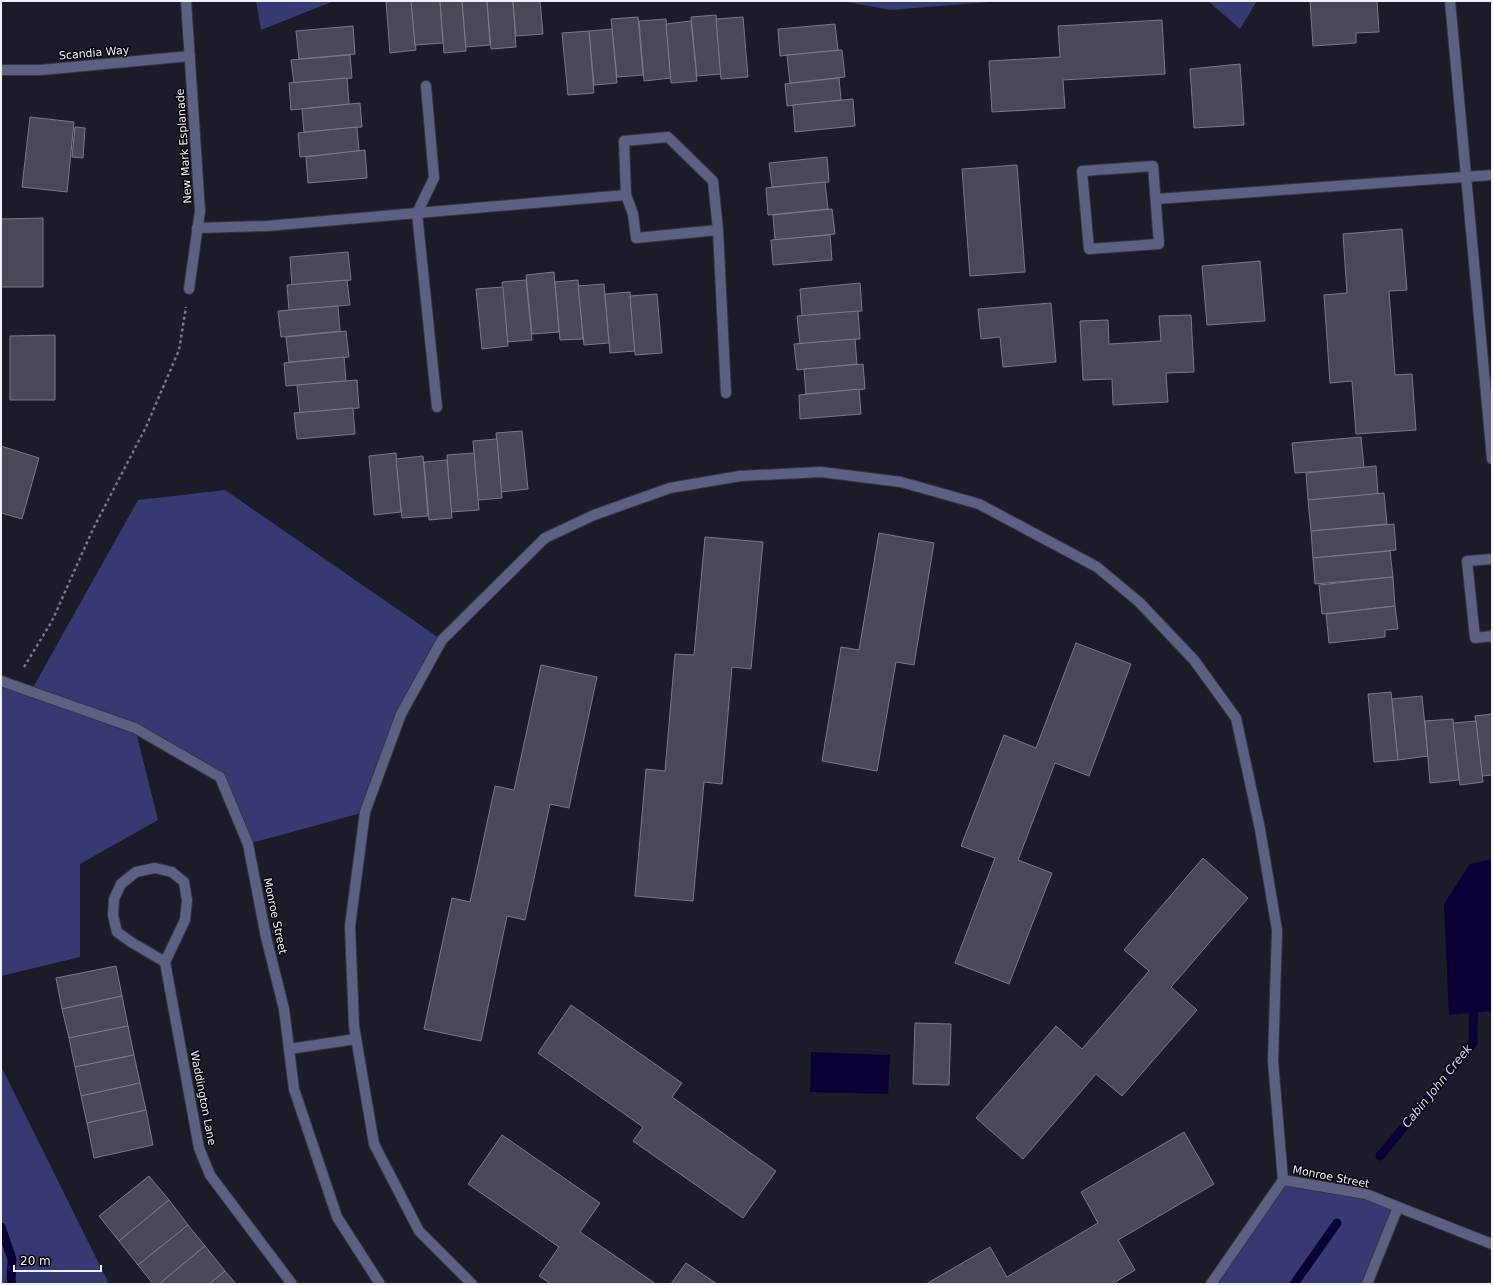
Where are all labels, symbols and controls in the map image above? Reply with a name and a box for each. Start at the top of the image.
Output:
street label: Scandia Way [58,43,130,63]
street label: New Mark Esplanade [173,88,194,204]
street label: Monroe Street [261,877,290,956]
water label: Cabin John Creek [1399,1041,1476,1130]
street label: Waddington Lane [187,1050,219,1147]
street label: Monroe Street [1292,1163,1371,1191]
scale bar [14,1247,101,1273]
text: 20 m [20,1254,51,1268]

